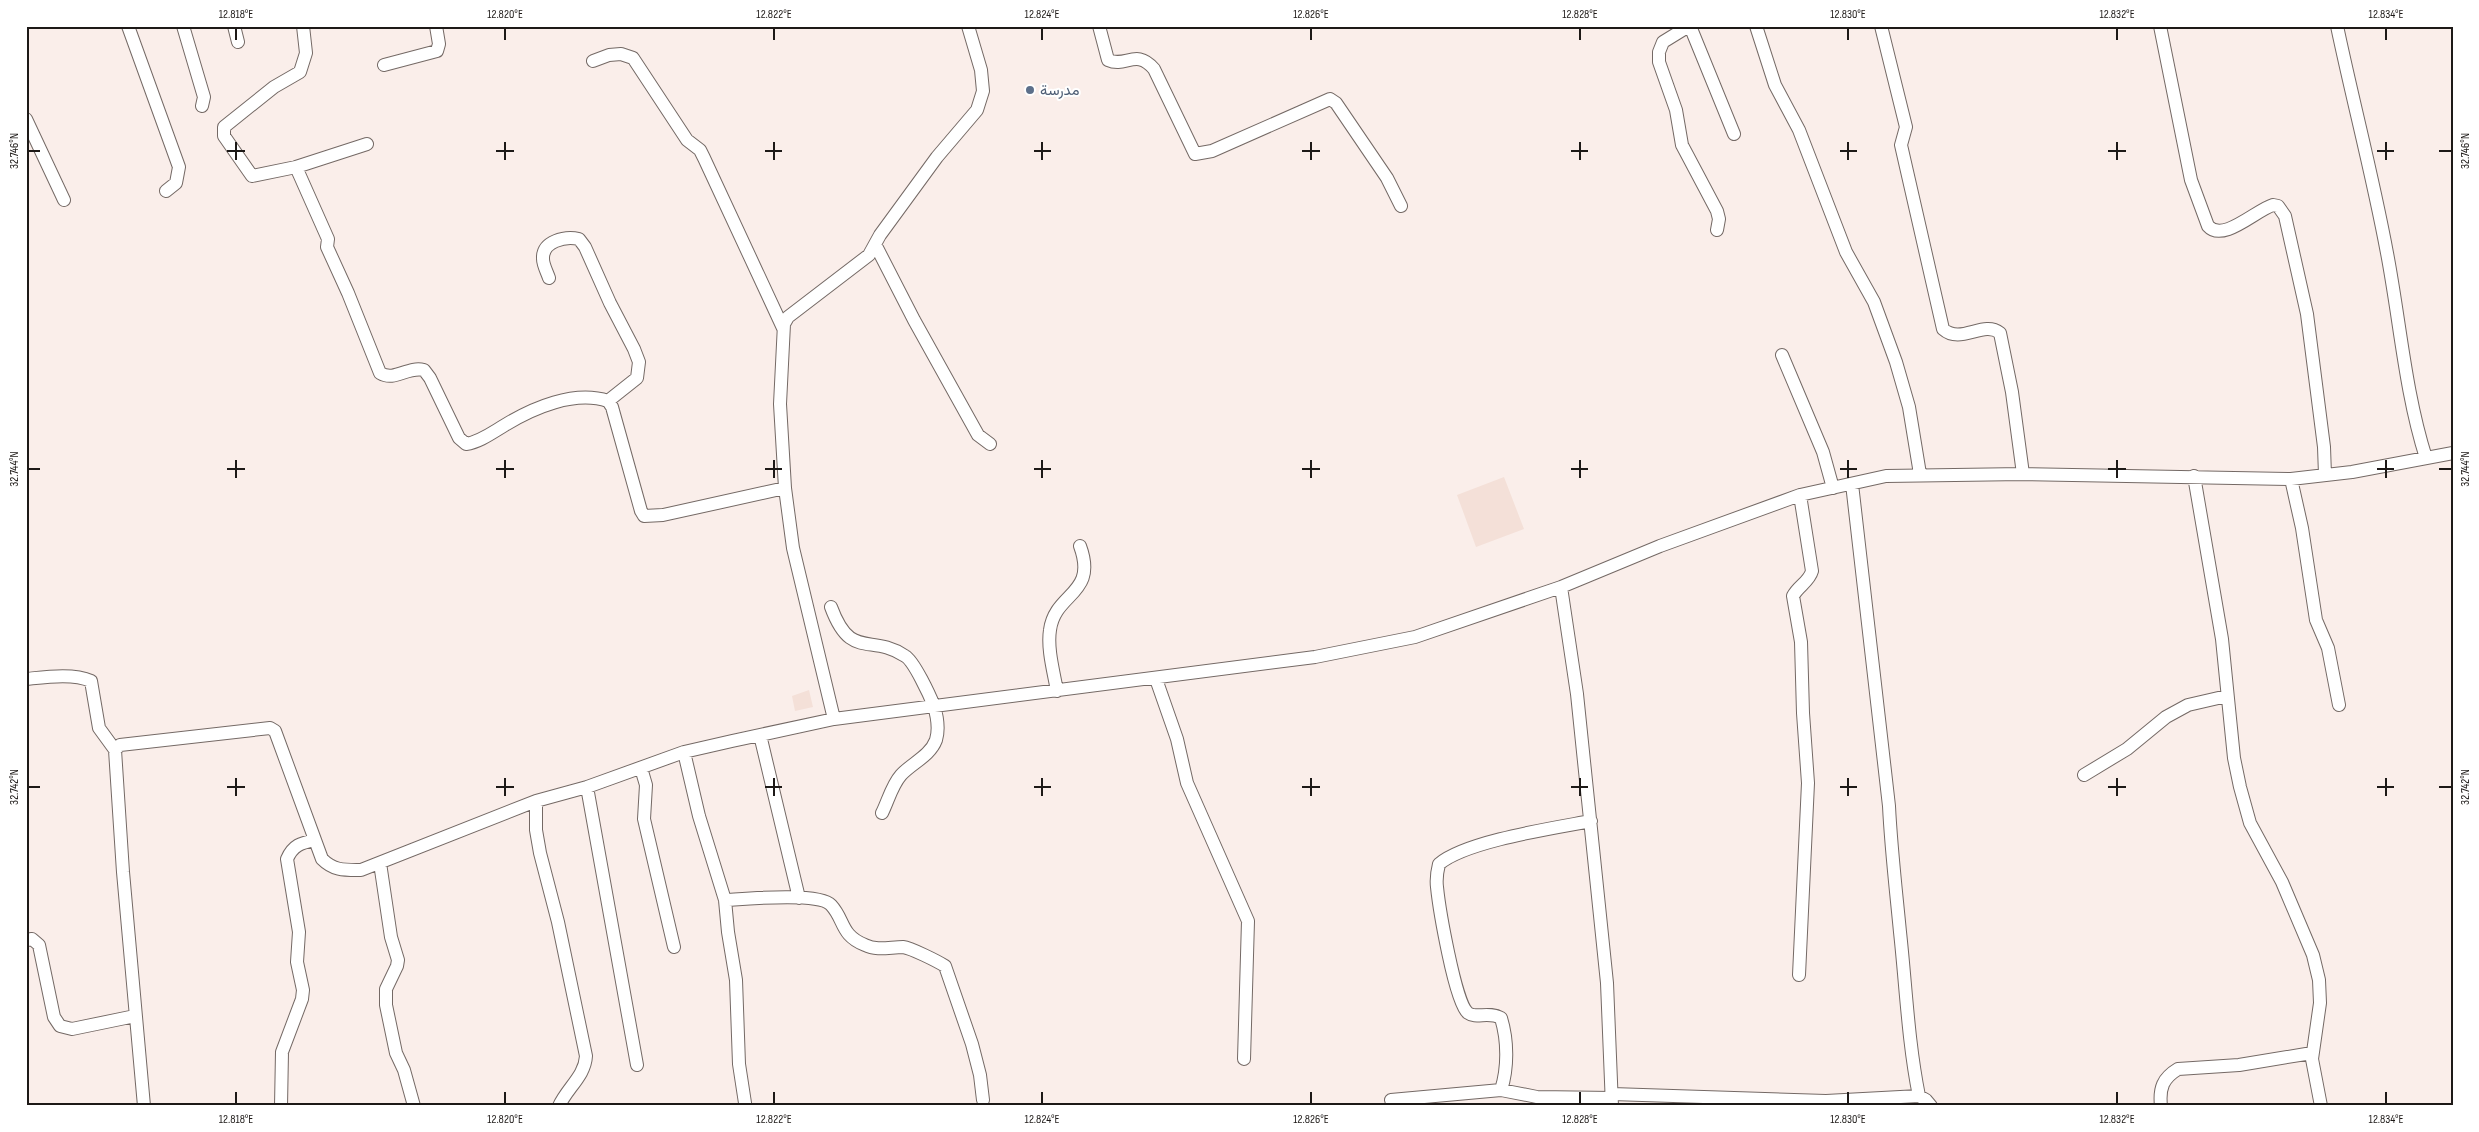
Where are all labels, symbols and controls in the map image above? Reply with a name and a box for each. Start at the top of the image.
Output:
text: 12.818°E [219,7,253,22]
text: 12.820°E [487,7,523,22]
text: 12.822°E [756,7,792,22]
text: 12.824°E [1025,7,1059,22]
text: 12.826°E [1293,7,1329,22]
text: 12.828°E [1562,7,1598,22]
text: 12.830°E [1830,7,1866,22]
text: 12.832°E [2099,7,2135,22]
text: 12.834°E [2369,7,2403,22]
place label: مدرسة [1040,81,1080,100]
marker: مدرسة [1024,84,1036,96]
text: 32.746°N [7,133,22,169]
text: 32.746°N [2458,133,2473,169]
text: 32.744°N [7,451,22,487]
text: 32.744°N [2458,451,2473,487]
text: 32.742°N [7,769,22,805]
text: 32.742°N [2458,769,2473,805]
text: 12.818°E [219,1112,253,1127]
text: 12.820°E [487,1112,523,1127]
text: 12.822°E [756,1112,792,1127]
text: 12.824°E [1025,1112,1059,1127]
text: 12.826°E [1293,1112,1329,1127]
text: 12.828°E [1562,1112,1598,1127]
text: 12.830°E [1830,1112,1866,1127]
text: 12.832°E [2099,1112,2135,1127]
text: 12.834°E [2369,1112,2403,1127]

